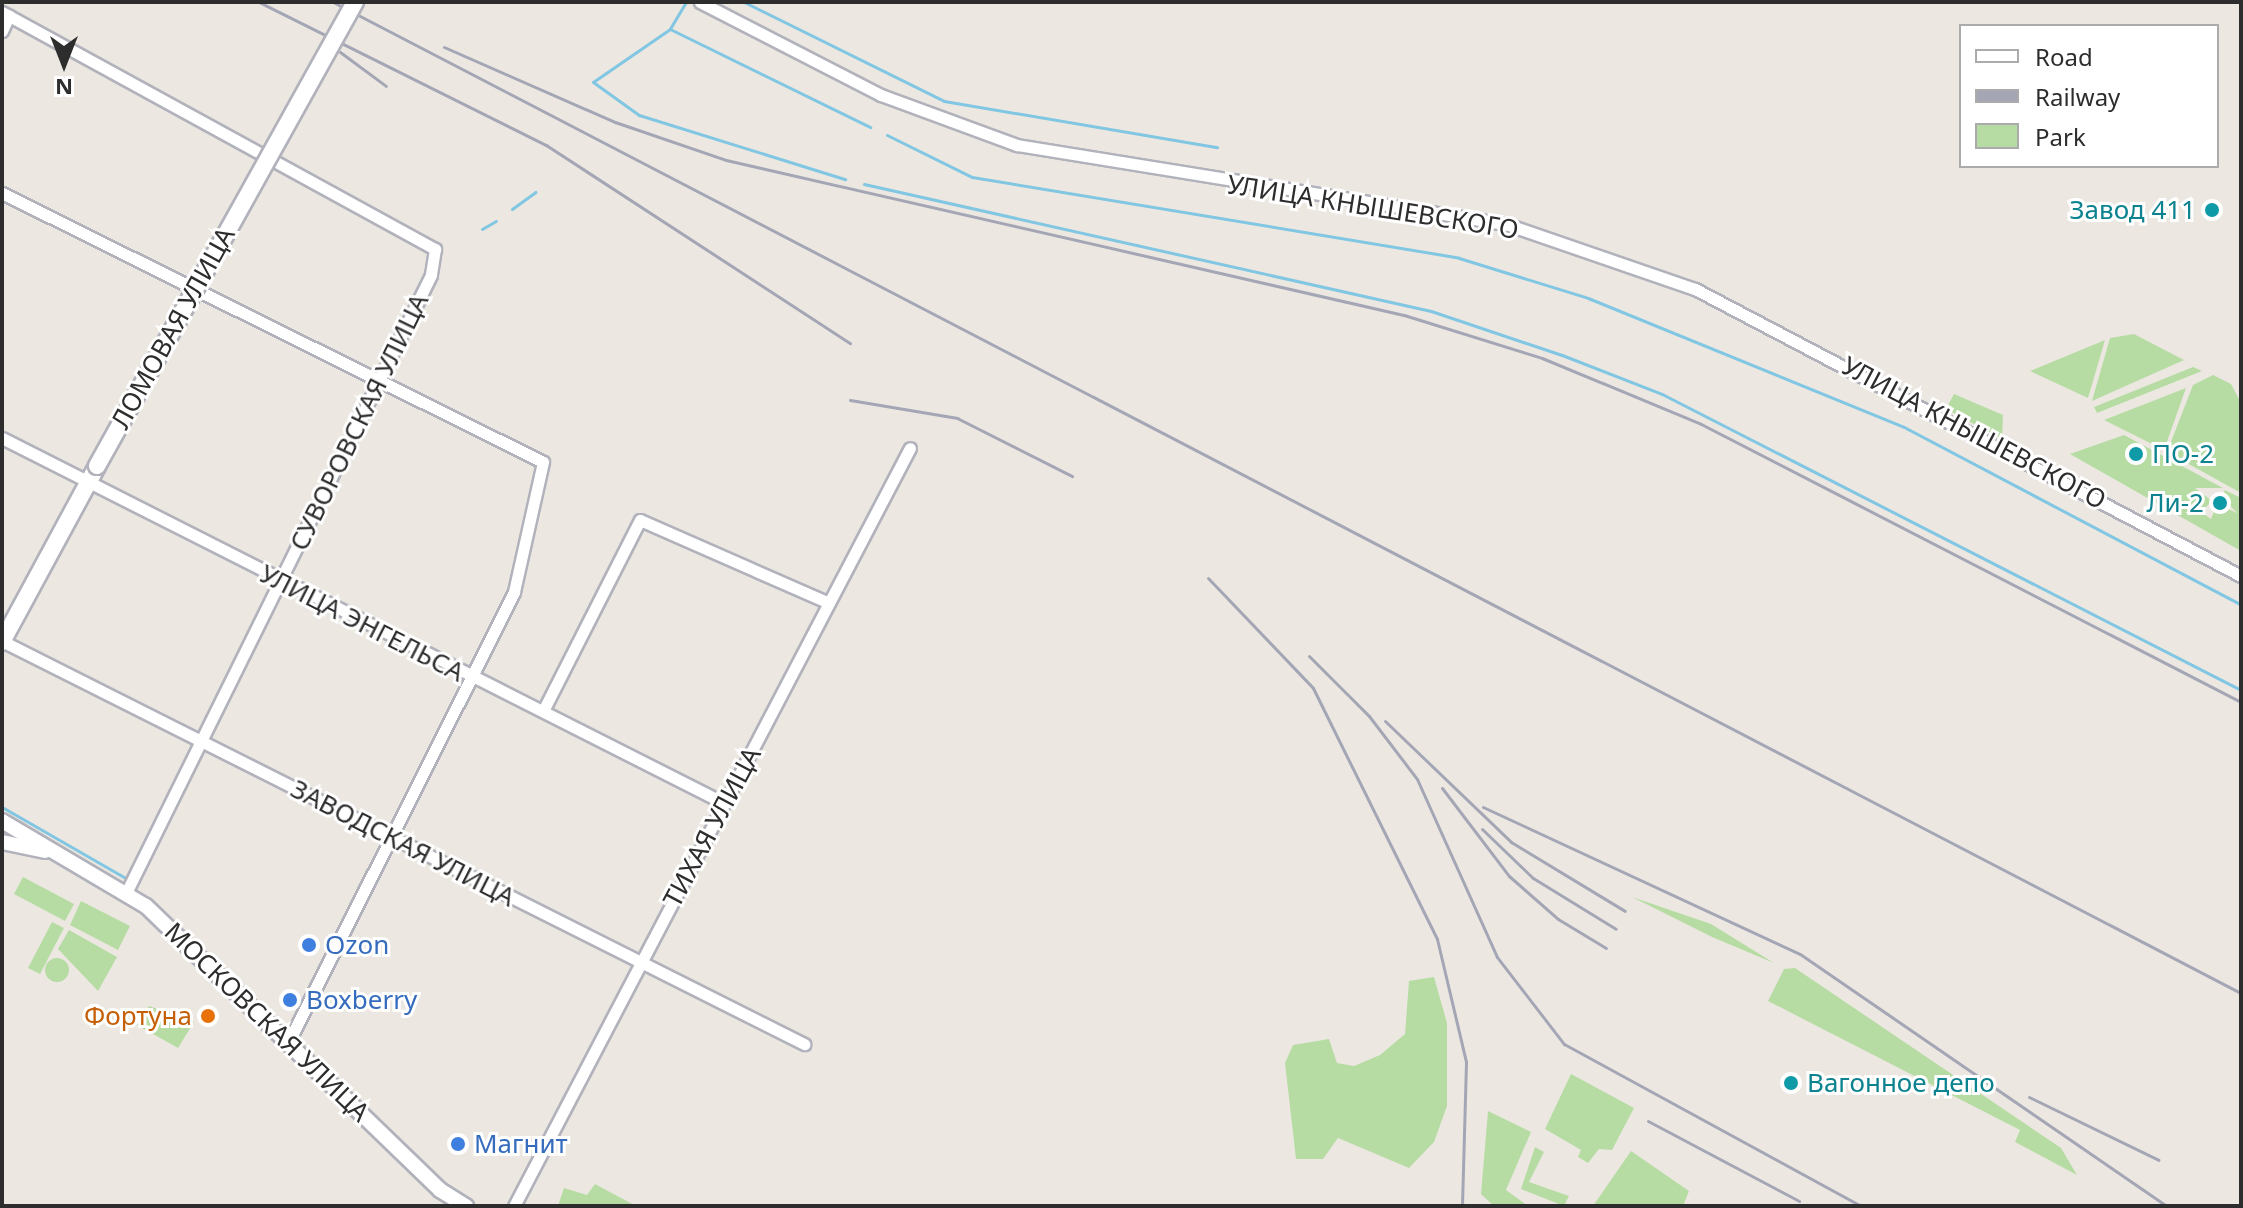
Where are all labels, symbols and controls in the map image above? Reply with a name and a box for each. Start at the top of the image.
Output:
north arrow [24,24,104,104]
legend [1959,24,2219,168]
text: Road [2035,40,2093,73]
text: N [55,73,73,103]
text: Railway [2035,80,2120,113]
text: Park [2035,120,2086,153]
street label: УЛИЦА КНЫШЕВСКОГО [1225,169,1521,245]
place label: Завод 411 [2070,194,2196,226]
marker: Завод 411 [2203,201,2221,219]
street label: ЛОМОВАЯ УЛИЦА [105,222,241,434]
street label: СУВОРОВСКАЯ УЛИЦА [283,288,435,556]
street label: УЛИЦА КНЫШЕВСКОГО [1837,350,2111,516]
place label: ПО-2 [2152,438,2214,470]
marker: ПО-2 [2127,445,2145,463]
place label: Ли-2 [2146,487,2204,519]
marker: Ли-2 [2211,494,2229,512]
street label: УЛИЦА ЭНГЕЛЬСА [255,558,469,688]
street label: ТИХАЯ УЛИЦА [657,742,767,912]
street label: ЗАВОДСКАЯ УЛИЦА [286,773,520,913]
street label: МОСКОВСКАЯ УЛИЦА [158,916,376,1128]
place label: Ozon [325,929,389,961]
marker: Ozon [300,936,318,954]
place label: Boxberry [306,984,417,1016]
marker: Boxberry [281,991,299,1009]
place label: Фортуна [84,1000,192,1032]
marker: Фортуна [199,1007,217,1025]
place label: Вагонное депо [1807,1067,1995,1099]
marker: Вагонное депо [1782,1074,1800,1092]
place label: Магнит [474,1128,568,1160]
marker: Магнит [449,1135,467,1153]

